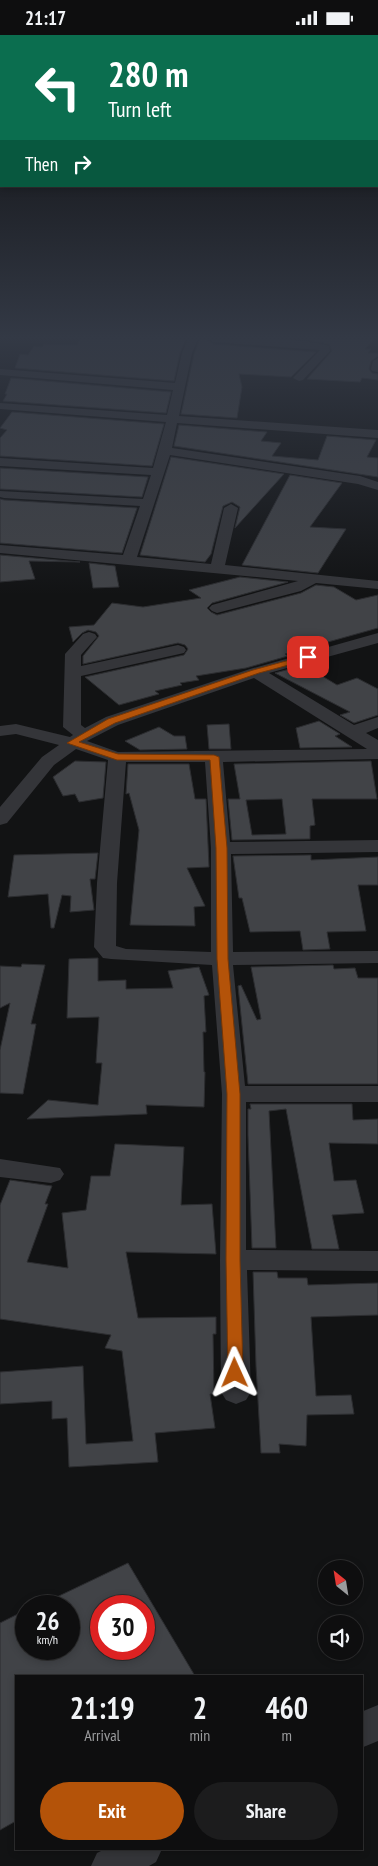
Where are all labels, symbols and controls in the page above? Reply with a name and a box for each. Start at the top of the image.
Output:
text: 21:17 [25,6,66,30]
text: 280 m [108,51,189,97]
icon: left [25,55,90,120]
text: Turn left [108,95,172,123]
icon: right [68,150,96,178]
text: Then [25,152,58,176]
pin [287,636,329,678]
icon: arrive [294,643,322,671]
position arrow [208,1346,260,1398]
north arrow [318,1560,362,1605]
map controls [318,1560,363,1660]
speed limit sign: 30 [90,1595,155,1660]
text: 26 [36,1605,59,1637]
button: sound [318,1615,363,1660]
text: km/h [37,1632,58,1647]
text: 21:19 [70,1688,135,1727]
text: 2 [193,1688,207,1727]
text: 460 [265,1688,308,1727]
text: Arrival [84,1725,120,1745]
text: min [189,1725,210,1745]
text: m [281,1725,292,1745]
button: Exit [40,1782,184,1840]
button: Share [194,1782,338,1840]

